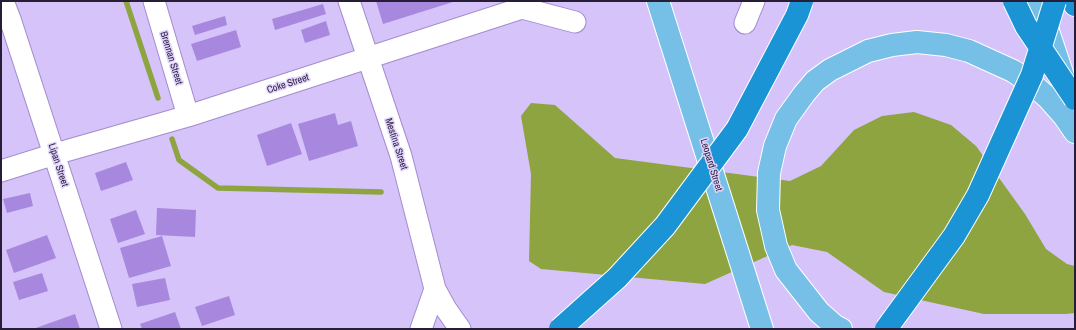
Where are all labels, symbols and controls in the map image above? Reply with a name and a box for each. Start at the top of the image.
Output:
street label: Brennan Street [157,30,185,86]
street label: Coke Street [266,72,310,96]
street label: Mestina Street [382,117,410,171]
street label: Leopard Street [697,137,725,193]
street label: Lipan Street [45,142,71,188]

